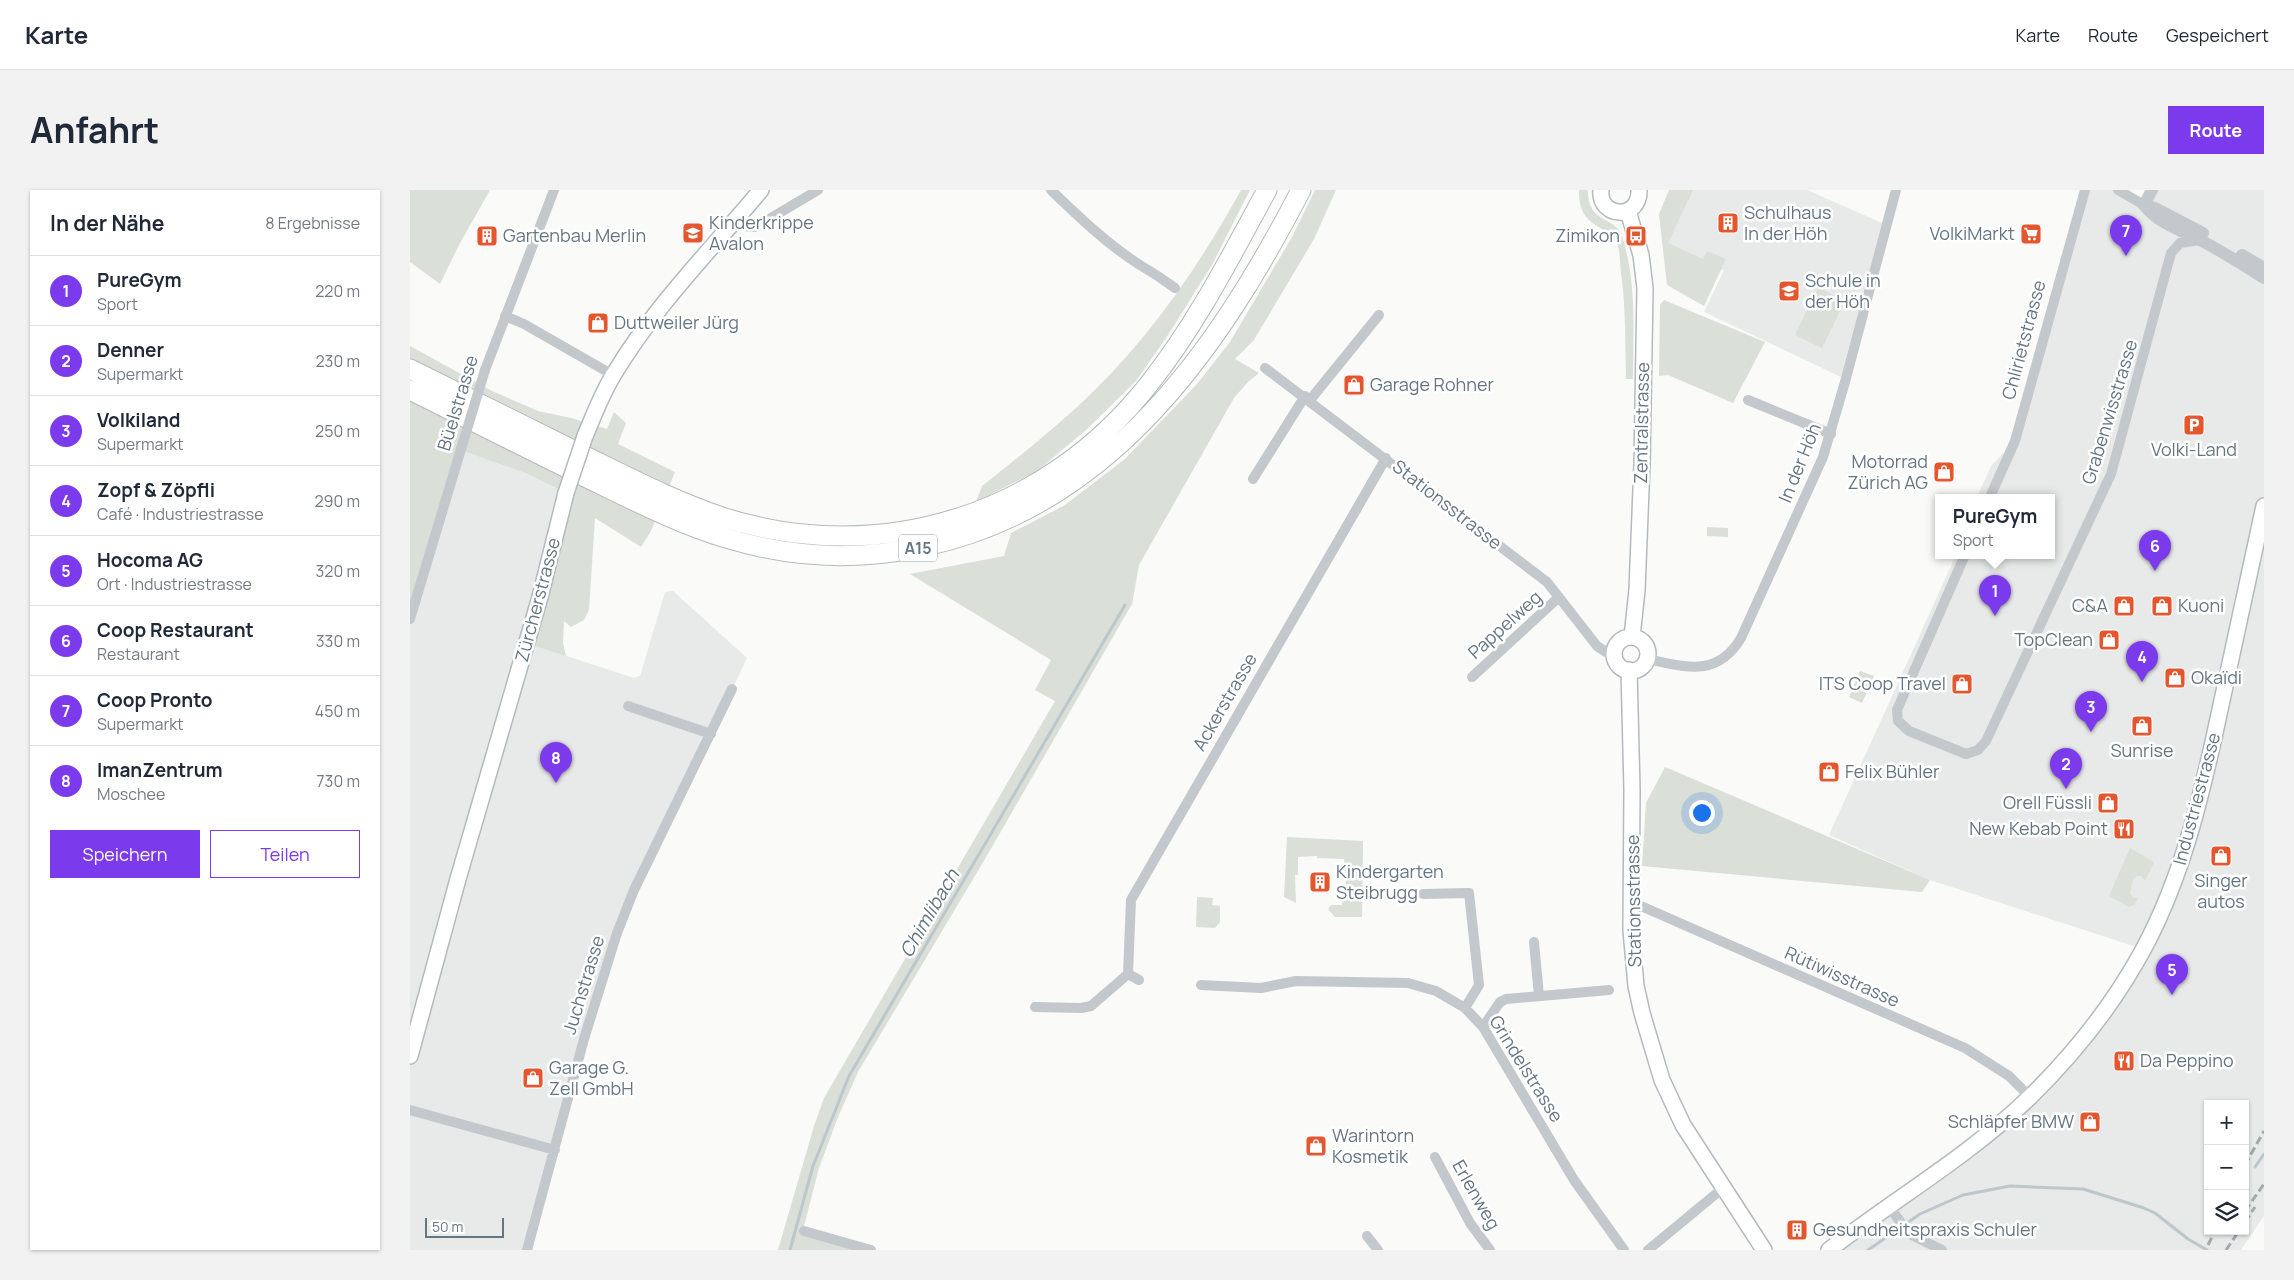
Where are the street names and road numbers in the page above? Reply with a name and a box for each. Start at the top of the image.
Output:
street label: Chlirietstrasse [1996,277,2050,402]
street label: Grabenwisstrasse [2076,336,2142,487]
street label: Büelstrasse [431,352,483,453]
street label: Zentralstrasse [1628,362,1654,484]
street label: In der Höh [1772,419,1826,506]
street label: Stationsstrasse [1388,454,1507,555]
road number: A15 [899,534,937,562]
street label: Zürcherstrasse [509,535,565,664]
street label: Pappelweg [1462,585,1546,664]
street label: Ackerstrasse [1186,648,1262,755]
street label: Industriestrasse [2167,730,2225,868]
street label: Stationsstrasse [1620,834,1646,968]
street label: Juchstrasse [557,932,609,1037]
street label: Rütiwisstrasse [1781,940,1904,1012]
street label: Grindelstrasse [1484,1011,1569,1126]
street label: Erlenweg [1447,1155,1506,1234]

